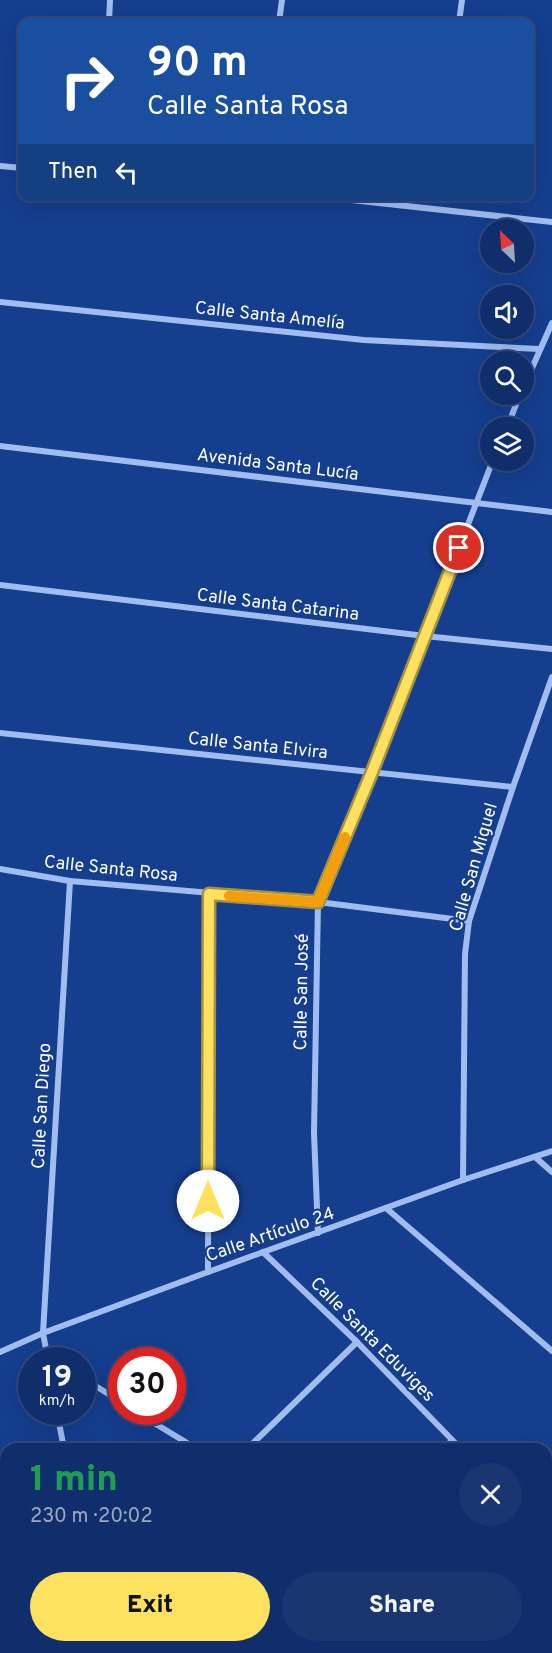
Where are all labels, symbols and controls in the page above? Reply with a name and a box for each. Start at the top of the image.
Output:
text: 90 m [147,38,248,91]
icon: right [48,42,126,120]
text: Calle Santa Rosa [147,90,348,124]
icon: left [110,156,143,189]
text: Then [48,159,98,186]
north arrow [480,219,534,273]
map controls [480,219,534,471]
button: sound [480,285,534,339]
street label: Calle Santa Amelía [194,297,346,336]
button: search [480,351,534,405]
button: layers [480,417,534,471]
street label: Avenida Santa Lucía [196,444,360,487]
pin [433,522,484,573]
icon: arrive [442,531,475,564]
street label: Calle Santa Catarina [195,584,360,627]
street label: Calle Santa Elvira [187,728,329,765]
street label: Calle San Miguel [445,800,504,934]
street label: Calle Santa Rosa [43,851,179,888]
street label: Calle San José [290,933,315,1051]
street label: Calle San Diego [28,1042,57,1170]
position arrow [176,1169,240,1233]
street label: Calle Artículo 24 [203,1203,338,1268]
street label: Calle Santa Eduviges [305,1273,439,1407]
speed limit sign: 30 [108,1347,186,1425]
text: 19 [42,1360,72,1397]
text: km/h [39,1392,75,1411]
text: 1 min [30,1458,118,1504]
button: close [459,1463,522,1526]
text: 230 m · 20:02 [30,1504,153,1530]
button: Exit [30,1572,270,1641]
button: Share [282,1572,522,1641]

